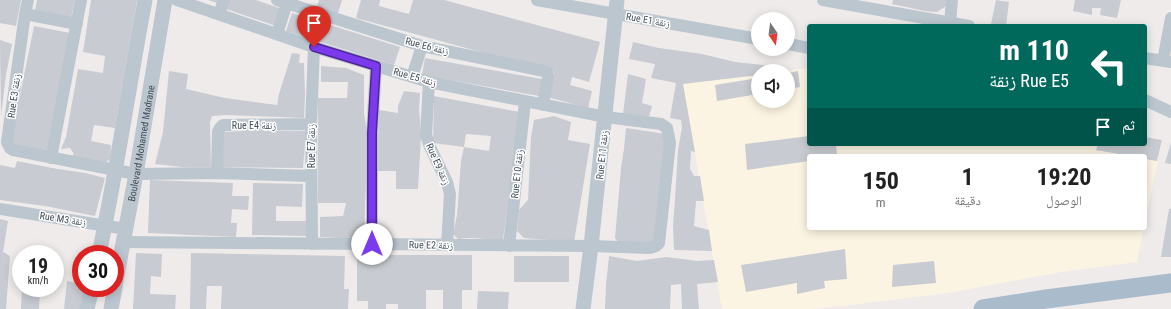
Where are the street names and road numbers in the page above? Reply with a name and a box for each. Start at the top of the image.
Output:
street label: Rue E1 زنقة [625,11,671,29]
street label: Rue E6 زنقة [404,35,450,57]
street label: Rue E5 زنقة [392,66,438,88]
street label: Rue E3 زنقة [5,73,23,119]
street label: Boulevard Mohamed Madrane [125,84,156,202]
street label: Rue E4 زنقة [232,120,276,131]
street label: Rue E7 زنقة [306,124,317,168]
street label: Rue E11 زنقة [594,130,610,180]
street label: Rue E9 زنقة [424,142,452,187]
street label: Rue E10 زنقة [509,149,525,199]
street label: Rue M3 زنقة [39,210,87,228]
street label: Rue E2 زنقة [409,239,453,251]

